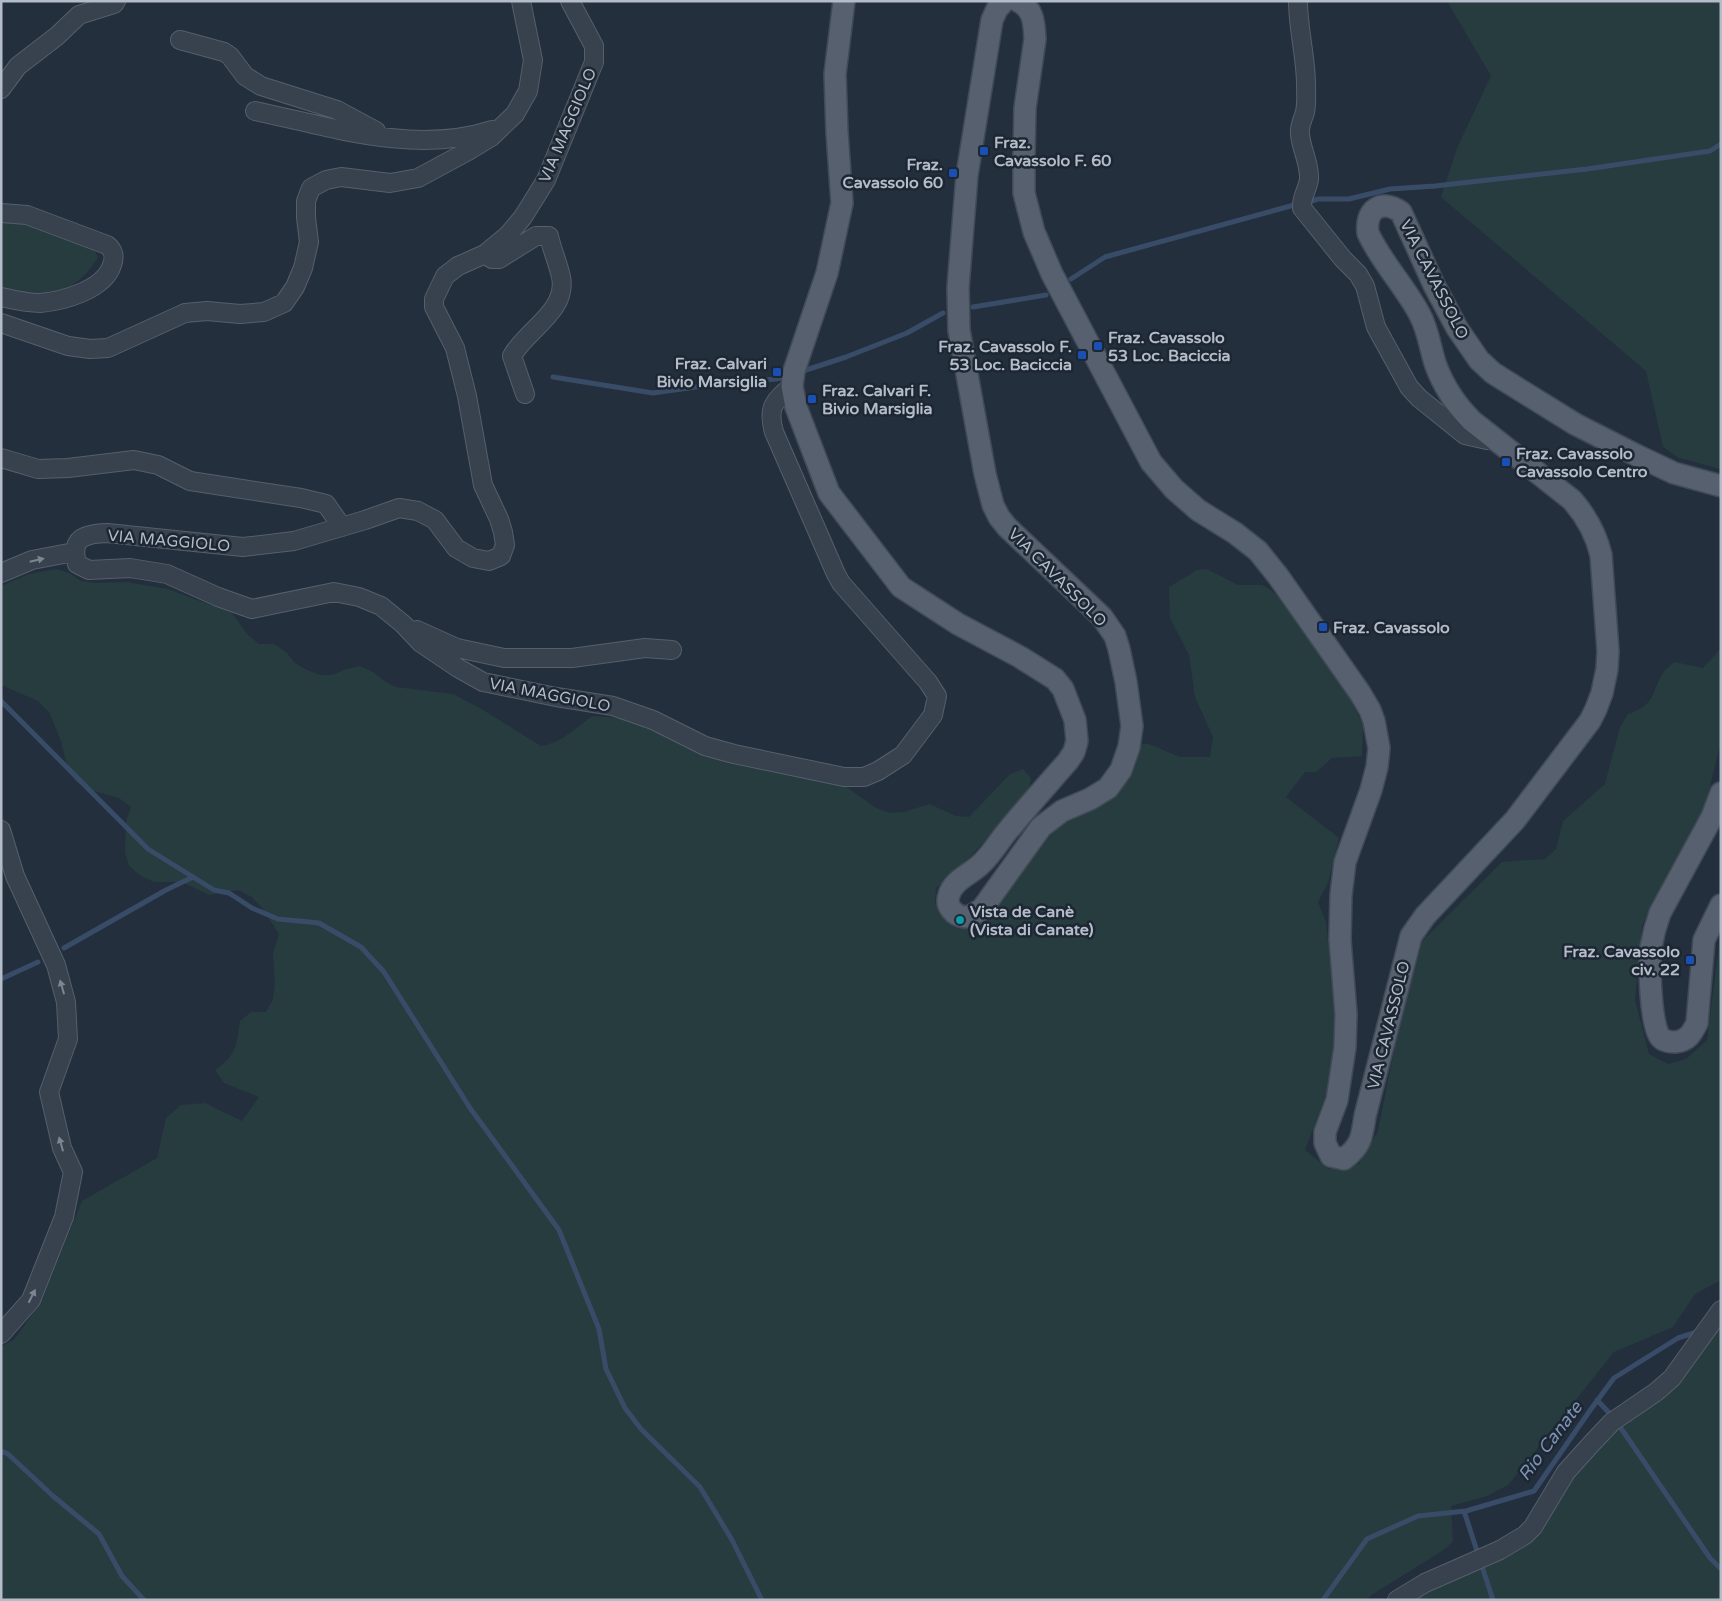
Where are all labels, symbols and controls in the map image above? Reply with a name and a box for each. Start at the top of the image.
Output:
street label: VIA MAGGIOLO [535,65,601,186]
place label: Fraz. Cavassolo F. 60 [994,133,1111,171]
marker: Fraz. Cavassolo F. 60 [978,145,990,157]
place label: Fraz. Cavassolo 60 [843,155,943,193]
marker: Fraz. Cavassolo 60 [947,167,959,179]
street label: VIA CAVASSOLO [1395,216,1473,343]
place label: Fraz. Cavassolo 53 Loc. Baciccia [1108,328,1231,366]
place label: Fraz. Cavassolo F. 53 Loc. Baciccia [938,337,1072,375]
marker: Fraz. Cavassolo 53 Loc. Baciccia [1092,340,1104,352]
marker: Fraz. Cavassolo F. 53 Loc. Baciccia [1076,349,1088,361]
place label: Fraz. Calvari Bivio Marsiglia [656,354,767,392]
marker: Fraz. Calvari Bivio Marsiglia [771,366,783,378]
place label: Fraz. Calvari F. Bivio Marsiglia [822,381,933,419]
marker: Fraz. Calvari F. Bivio Marsiglia [806,393,818,405]
place label: Fraz. Cavassolo Cavassolo Centro [1516,444,1648,482]
marker: Fraz. Cavassolo Cavassolo Centro [1500,456,1512,468]
street label: VIA CAVASSOLO [1004,524,1111,631]
street label: VIA MAGGIOLO [107,526,231,556]
one-way arrow [29,556,44,564]
place label: Fraz. Cavassolo [1333,618,1450,638]
marker: Fraz. Cavassolo [1317,621,1329,633]
street label: VIA MAGGIOLO [488,673,612,717]
place label: Vista de Canè (Vista di Canate) [970,902,1093,940]
marker: Vista de Canè (Vista di Canate) [954,914,966,926]
place label: Fraz. Cavassolo civ. 22 [1563,942,1680,980]
marker: Fraz. Cavassolo civ. 22 [1684,954,1696,966]
street label: VIA CAVASSOLO [1363,959,1415,1091]
one-way arrow [57,979,65,994]
one-way arrow [57,1136,65,1151]
one-way arrow [27,1289,36,1304]
water label: Rio Canate [1513,1396,1587,1485]

